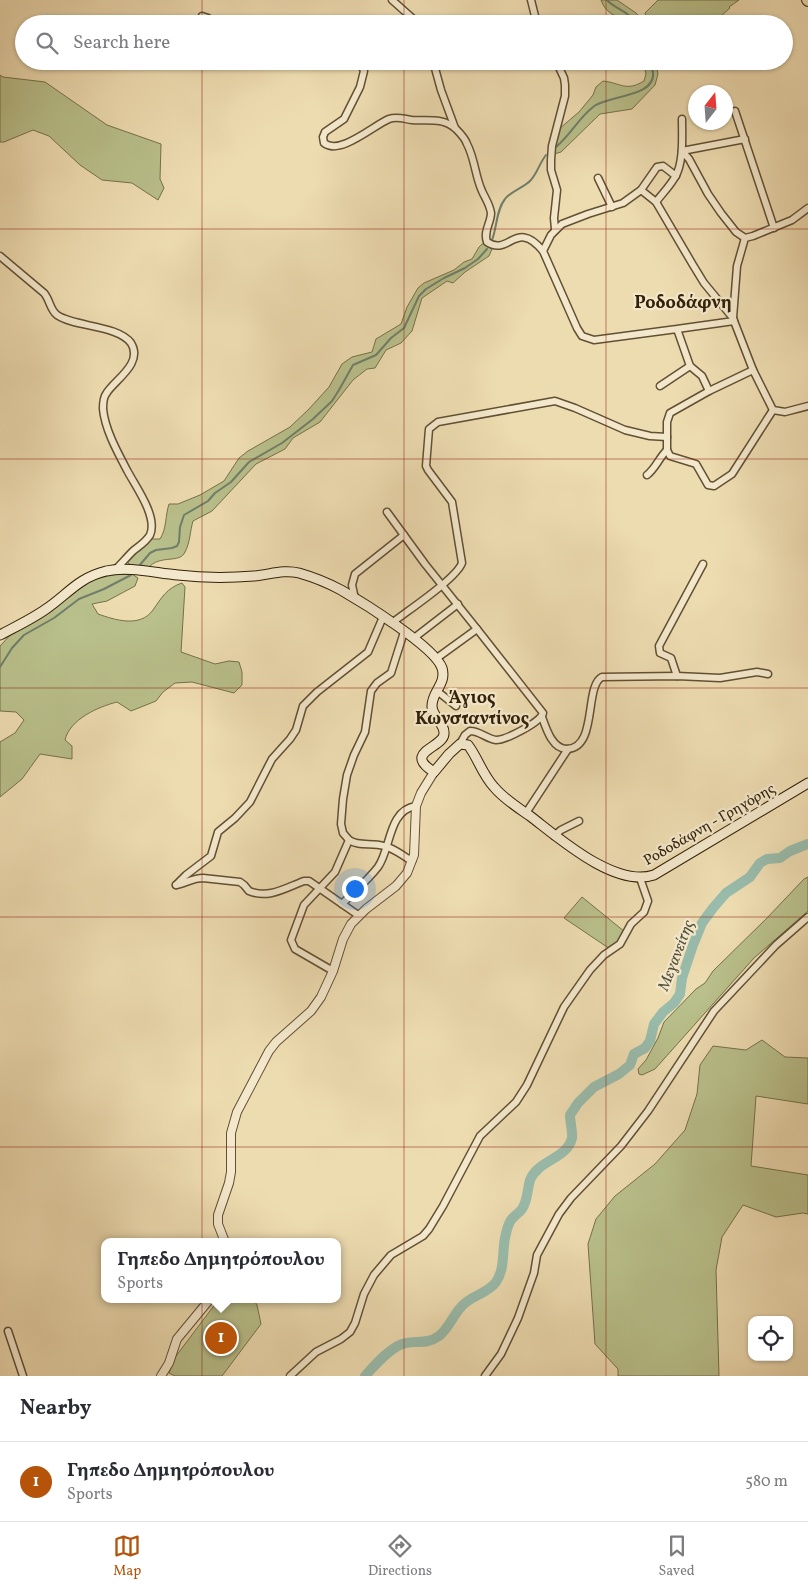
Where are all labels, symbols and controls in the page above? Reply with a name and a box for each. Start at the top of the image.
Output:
search box [15,15,793,70]
icon: search [33,29,61,57]
text: Search here [73,30,170,56]
north arrow [688,85,733,130]
district label: Ροδοδάφνη [634,291,732,316]
district label: Άγιος Κωνσταντίνος [415,686,529,732]
street label: Ροδοδάφνη - Γρηγόρης [640,779,780,872]
your location [342,876,368,902]
water label: Μεγανείτης [653,917,701,995]
popup [101,1238,341,1303]
text: Γηπεδο Δημητρόπουλου [117,1247,325,1273]
text: Sports [117,1273,163,1295]
map controls [748,1316,793,1361]
button: locate [748,1316,793,1361]
pin: 1 [205,1319,237,1357]
text: Nearby [20,1394,91,1423]
text: Γηπεδο Δημητρόπουλου [67,1458,274,1484]
text: 1 [33,1471,39,1493]
text: 580 m [745,1471,788,1493]
text: Sports [67,1484,113,1506]
tab: Map [113,1532,141,1581]
tab: Directions [368,1532,432,1581]
tab: Saved [659,1532,695,1581]

